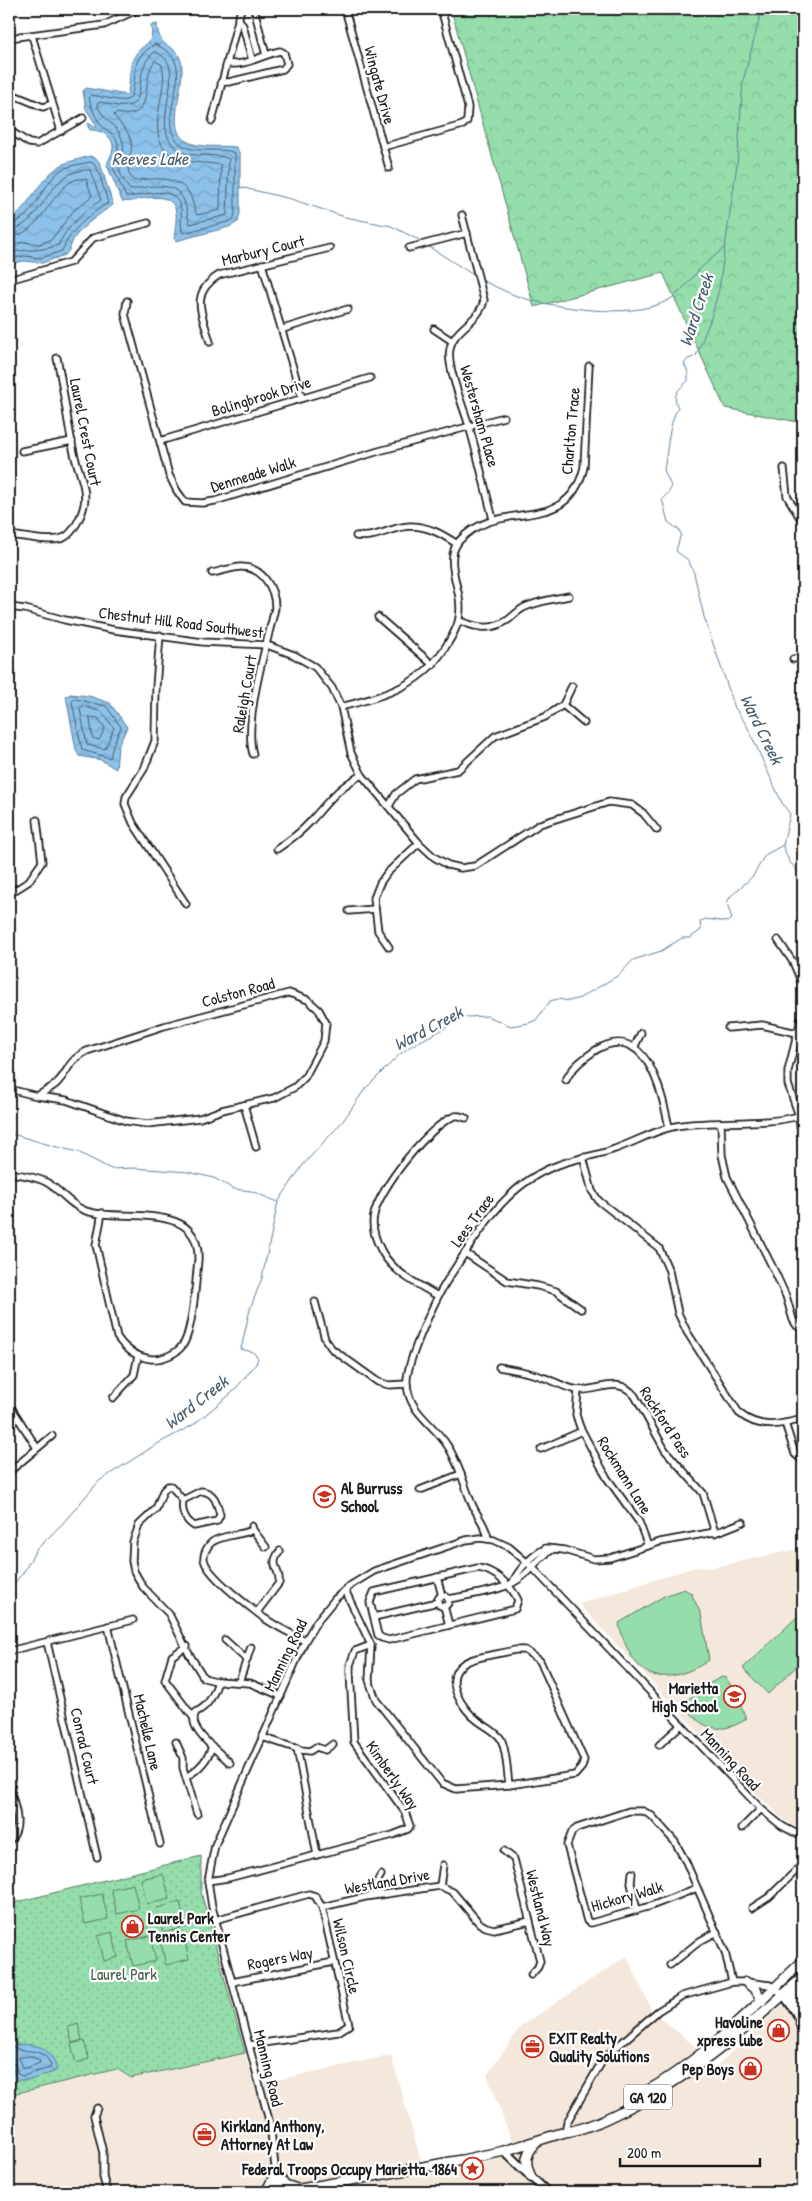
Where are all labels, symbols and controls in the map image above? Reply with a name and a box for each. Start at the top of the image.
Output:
street label: Wingate Drive [359,44,401,127]
water label: Reeves Lake [112,146,189,171]
street label: Marbury Court [219,229,307,271]
water label: Ward Creek [673,269,720,349]
street label: Westersham Place [455,363,505,470]
street label: Bolingbrook Drive [209,370,314,422]
street label: Laurel Crest Court [65,376,107,488]
street label: Charlton Trace [555,386,585,476]
street label: Denmeade Walk [208,451,299,497]
street label: Chestnut Hill Road Southwest [97,601,265,643]
street label: Raleigh Court [226,653,262,735]
water label: Ward Creek [734,690,790,769]
street label: Colston Road [199,972,277,1012]
water label: Ward Creek [389,999,468,1057]
street label: Lees Trace [445,1188,499,1251]
water label: Ward Creek [159,1368,234,1435]
street label: Rockford Pass [635,1382,697,1462]
street label: Rockmann Lane [592,1432,658,1519]
place label: Al Burruss School [341,1477,403,1517]
school or university icon: Al Burruss School [313,1485,337,1509]
street label: Manning Road [258,1615,312,1695]
place label: Marietta High School [652,1677,719,1718]
school or university icon: Marietta High School [722,1685,746,1709]
street label: Machelle Lane [129,1692,168,1773]
street label: Conrad Court [65,1705,105,1787]
street label: Manning Road [696,1723,766,1795]
street label: Kimberly Way [361,1736,425,1814]
street label: Westland Drive [343,1863,432,1899]
street label: Westland Way [521,1867,561,1949]
street label: Hickory Walk [588,1875,666,1917]
place label: Laurel Park Tennis Center [147,1907,231,1947]
shop icon: Laurel Park Tennis Center [120,1915,144,1939]
street label: Wilson Circle [328,1916,366,1996]
street label: Rogers Way [245,1941,315,1975]
park label: Laurel Park [91,1963,157,1985]
place label: Havoline xpress lube [697,2011,764,2052]
shop icon: Havoline xpress lube [767,2019,791,2043]
street label: Manning Road [249,2027,289,2109]
place label: EXIT Realty Quality Solutions [549,2027,650,2068]
office icon: EXIT Realty Quality Solutions [521,2035,545,2059]
shop icon: Pep Boys [738,2057,762,2081]
place label: Pep Boys [682,2058,735,2081]
road number: GA 120 [624,2084,672,2110]
place label: Kirkland Anthony, Attorney At Law [221,2115,324,2156]
office icon: Kirkland Anthony, Attorney At Law [193,2123,217,2147]
scale bar [620,2136,760,2168]
text: 200 m [627,2142,661,2163]
place icon: Federal Troops Occupy Marietta, 1864 [461,2157,485,2181]
place label: Federal Troops Occupy Marietta, 1864 [241,2158,457,2181]

